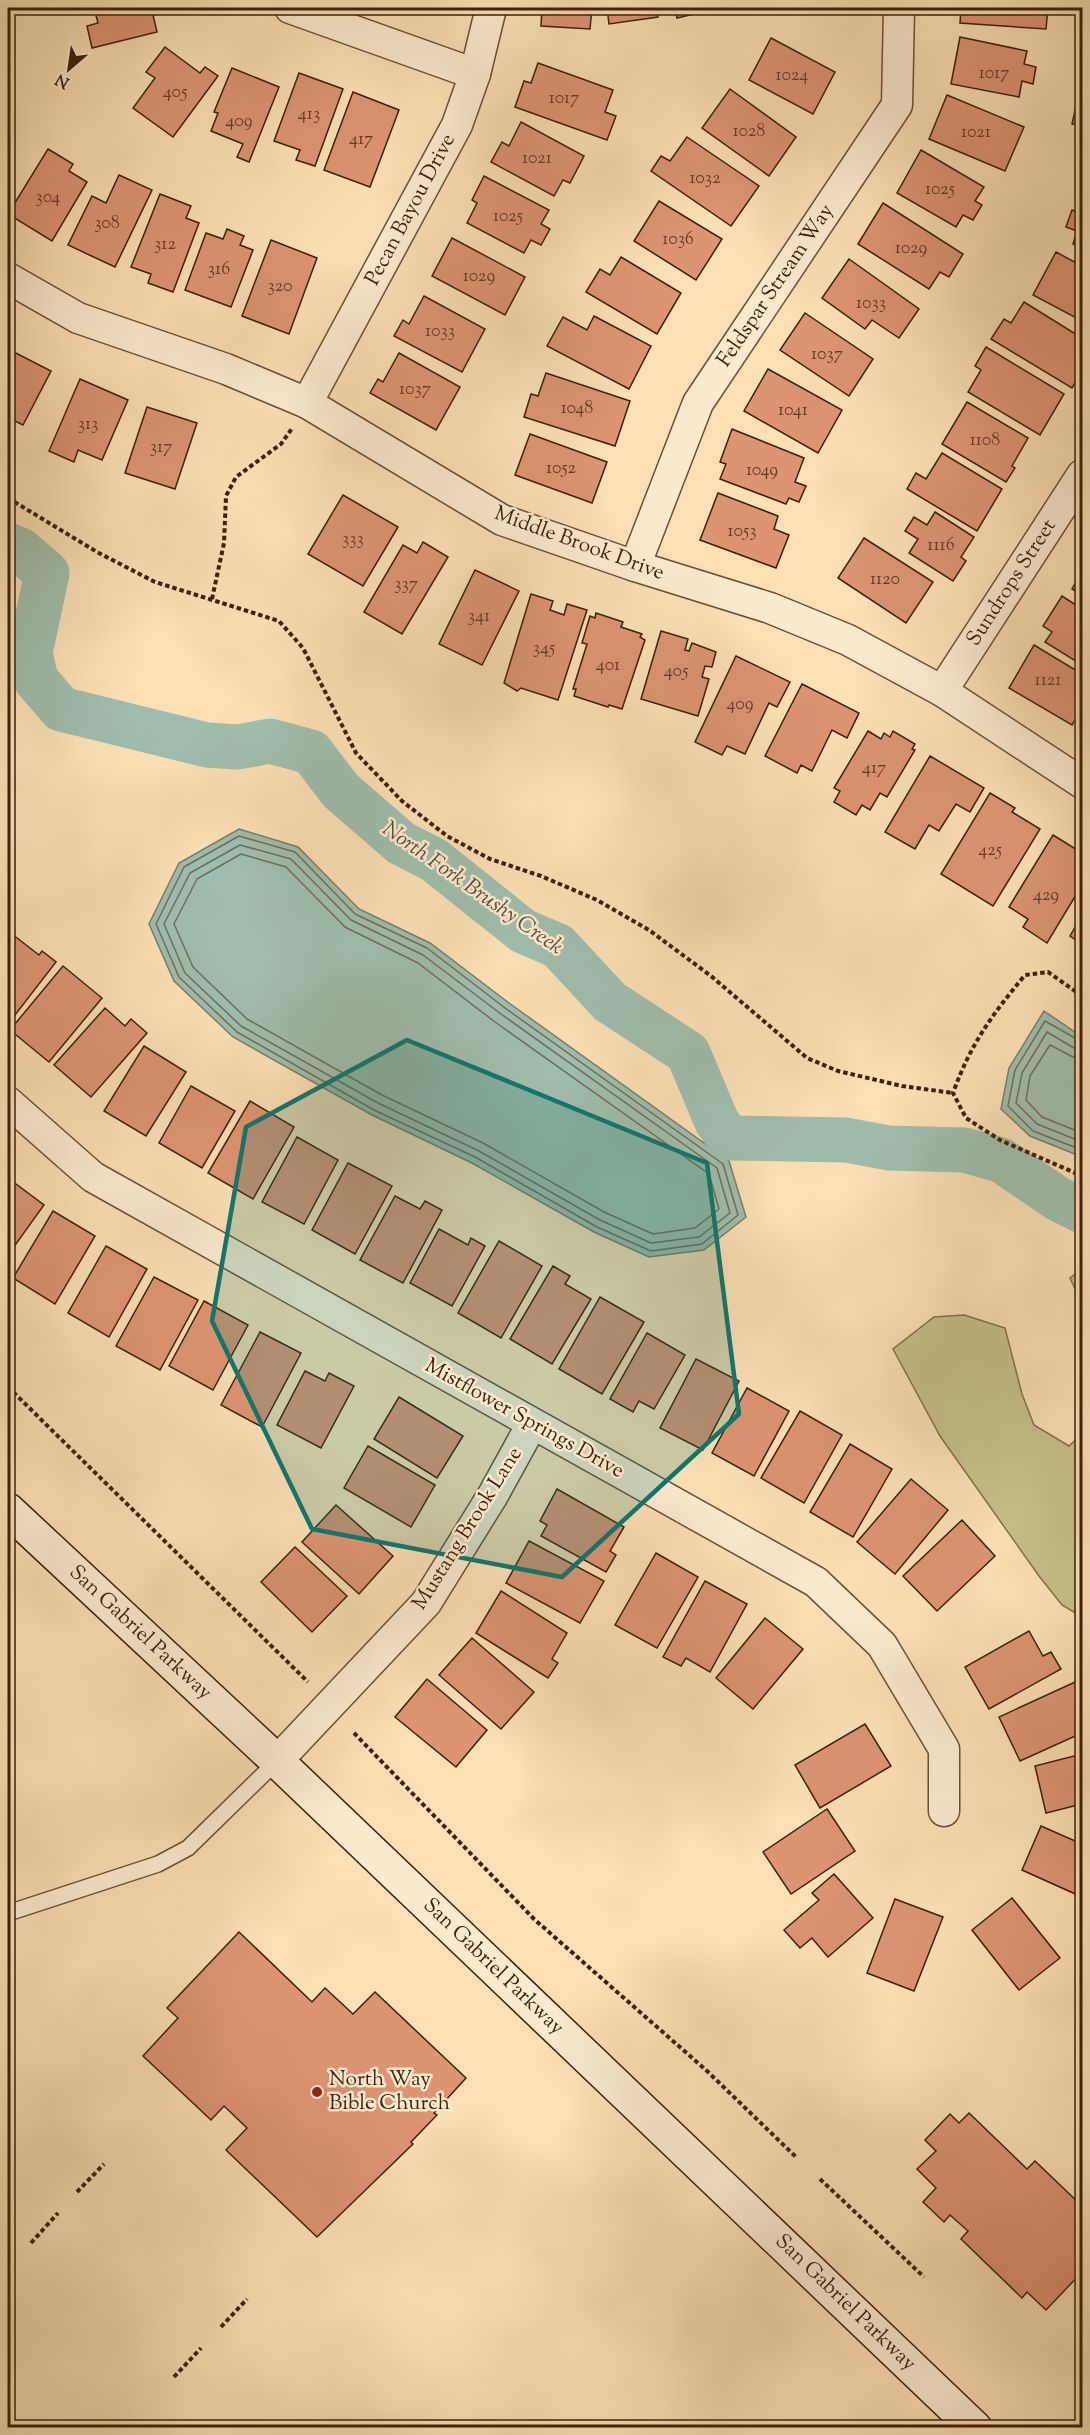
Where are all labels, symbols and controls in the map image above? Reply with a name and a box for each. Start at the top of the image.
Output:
north arrow [39,39,99,99]
house number: 1017 [979,61,1009,87]
house number: 1024 [776,63,808,89]
text: N [52,67,74,93]
house number: 405 [163,80,187,106]
house number: 1017 [549,86,579,112]
house number: 413 [298,102,320,128]
house number: 409 [225,109,253,135]
house number: 1028 [733,119,765,145]
house number: 1021 [961,120,991,146]
house number: 417 [349,127,373,153]
street label: Pecan Bayou Drive [358,129,464,291]
house number: 1021 [522,146,552,172]
house number: 1032 [689,166,721,192]
house number: 1025 [925,177,955,203]
house number: 304 [36,185,60,211]
street label: Feldspar Stream Way [710,198,842,374]
house number: 1025 [493,204,523,230]
house number: 308 [94,211,120,237]
house number: 1036 [662,227,694,253]
house number: 312 [154,232,176,258]
house number: 1029 [895,236,927,262]
house number: 316 [208,257,230,283]
house number: 1029 [463,264,495,290]
house number: 320 [267,274,293,300]
house number: 1033 [856,291,886,317]
house number: 1033 [425,319,455,345]
house number: 1037 [811,342,843,368]
house number: 1037 [399,377,431,403]
house number: 1048 [561,396,593,422]
house number: 1041 [778,398,808,424]
house number: 313 [78,412,98,438]
house number: 1108 [970,428,1000,454]
house number: 317 [150,435,172,461]
house number: 1052 [546,456,577,482]
house number: 1049 [746,458,778,484]
street label: Middle Brook Drive [490,499,668,589]
street label: Sundrops Street [960,514,1064,652]
house number: 1053 [728,519,756,545]
house number: 333 [342,527,364,553]
house number: 1116 [927,533,955,559]
house number: 1120 [870,567,900,593]
house number: 337 [394,572,418,598]
house number: 341 [468,604,490,630]
house number: 345 [533,636,555,662]
house number: 401 [596,653,620,679]
house number: 405 [664,659,688,685]
house number: 1121 [1035,668,1061,694]
house number: 409 [726,692,754,718]
house number: 417 [862,756,886,782]
water label: North Fork Brushy Creek [375,814,569,964]
house number: 425 [978,838,1002,864]
house number: 429 [1033,883,1059,909]
street label: Mistflower Springs Drive [419,1352,629,1486]
street label: Mustang Brook Lane [406,1442,530,1616]
street label: San Gabriel Parkway [62,1559,219,1708]
street label: San Gabriel Parkway [416,1892,571,2043]
place label: North Way Bible Church [329,2065,450,2119]
marker: North Way Bible Church [310,2085,324,2099]
street label: San Gabriel Parkway [768,2228,923,2379]

